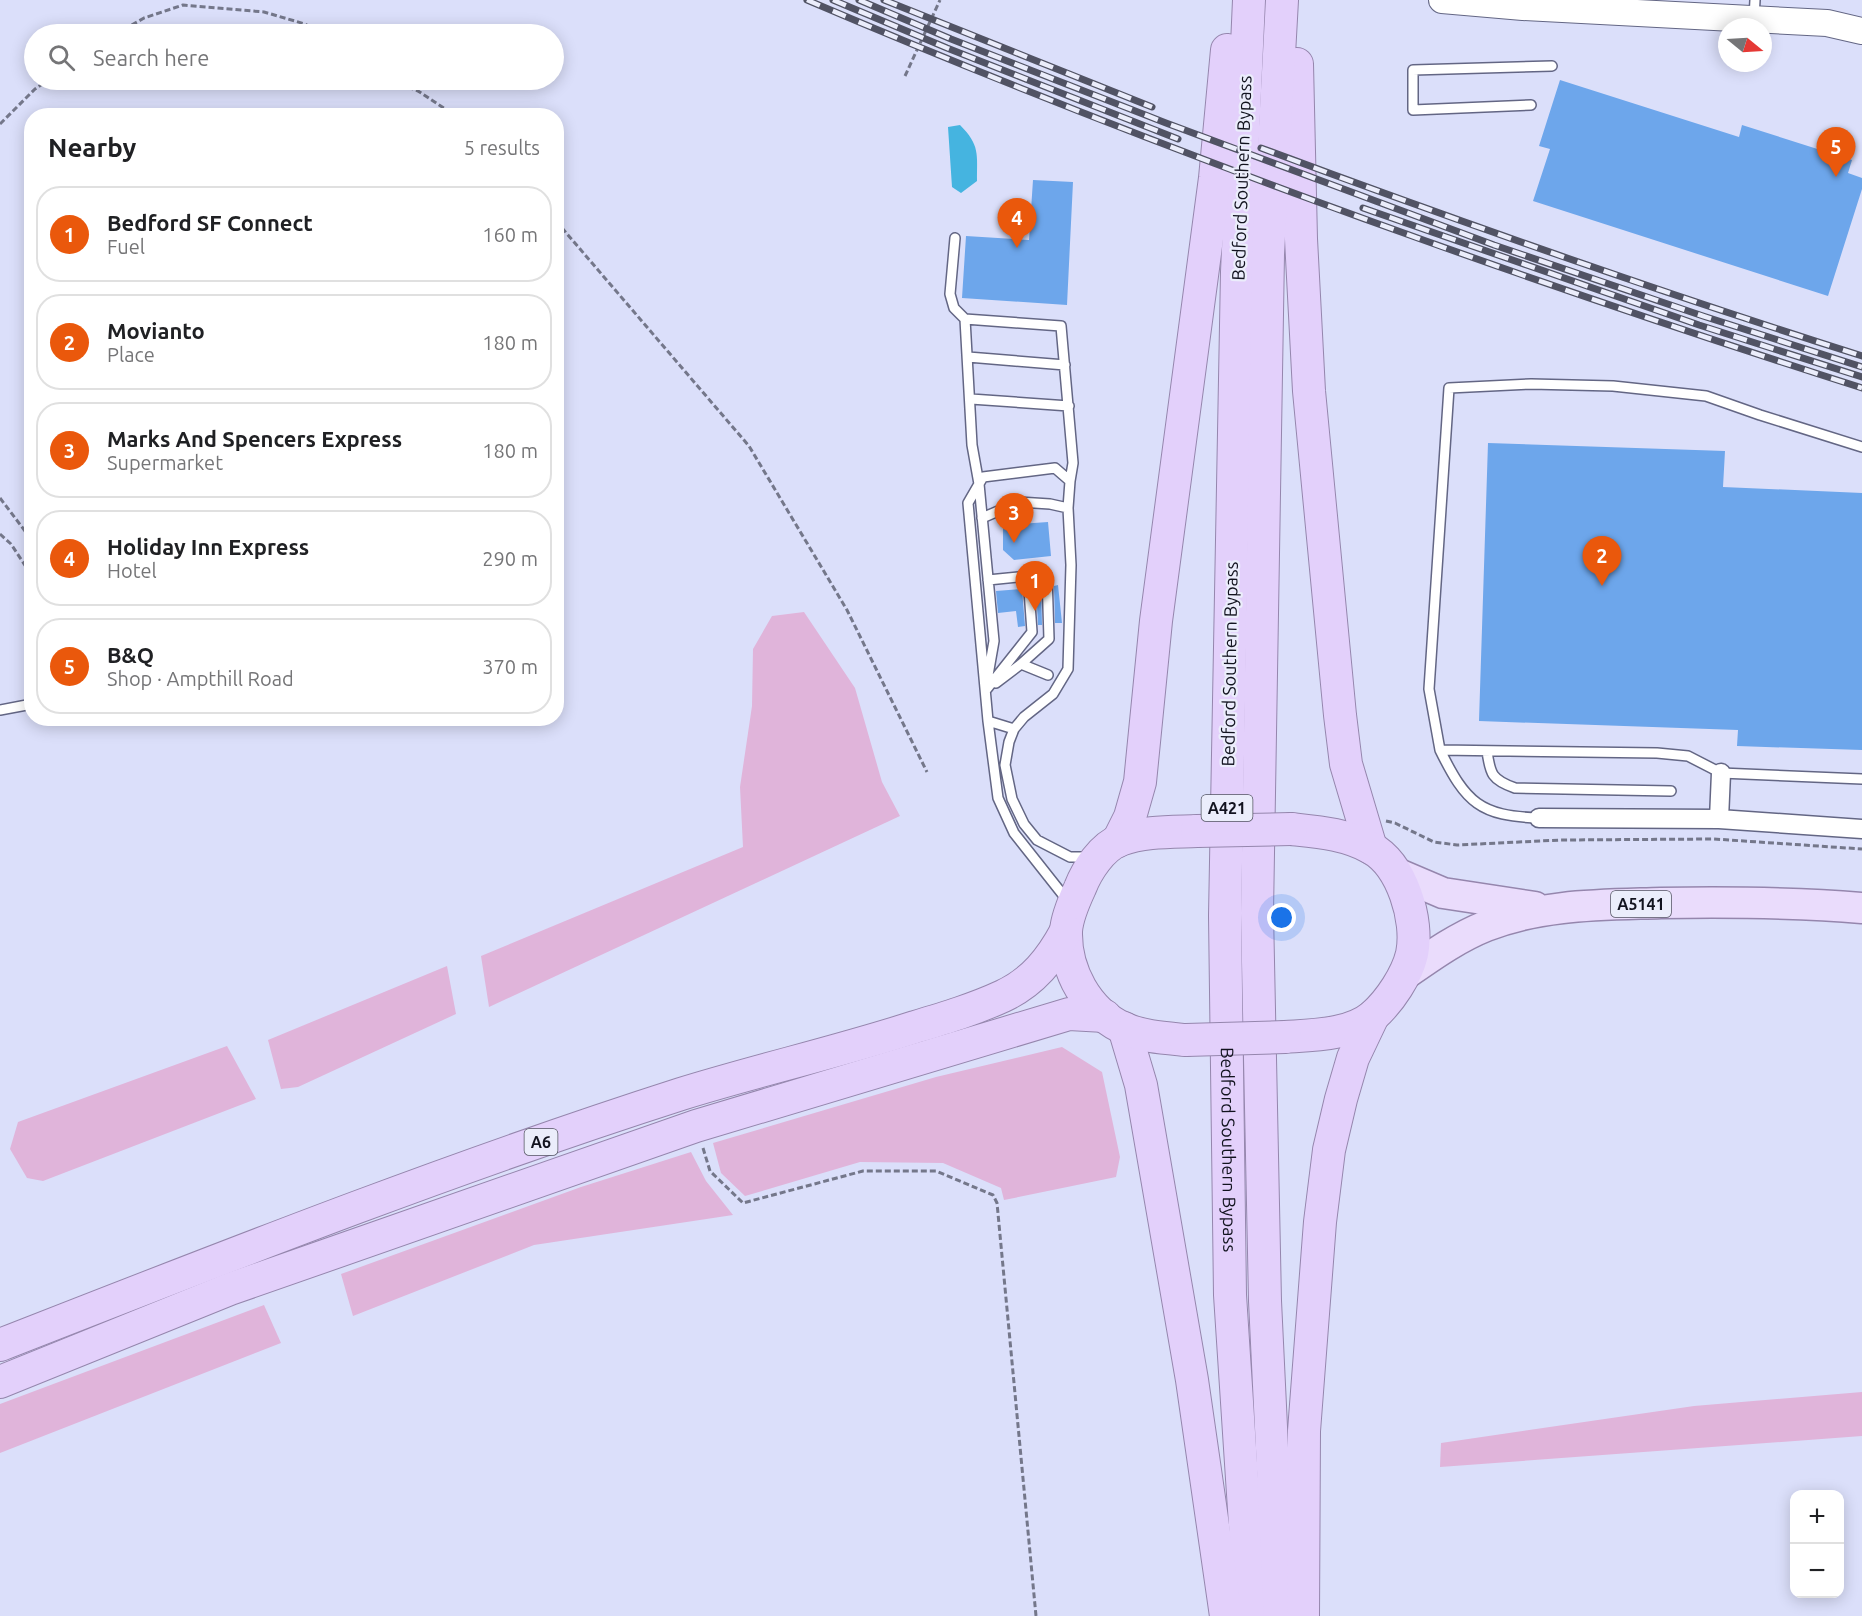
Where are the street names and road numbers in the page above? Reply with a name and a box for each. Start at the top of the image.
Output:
street label: Bedford Southern Bypass [1227,75,1255,281]
street label: Bedford Southern Bypass [1217,561,1241,767]
road number: A421 [1202,795,1252,821]
road number: A5141 [1611,891,1671,917]
street label: Bedford Southern Bypass [1218,1047,1240,1252]
road number: A6 [524,1129,558,1155]

